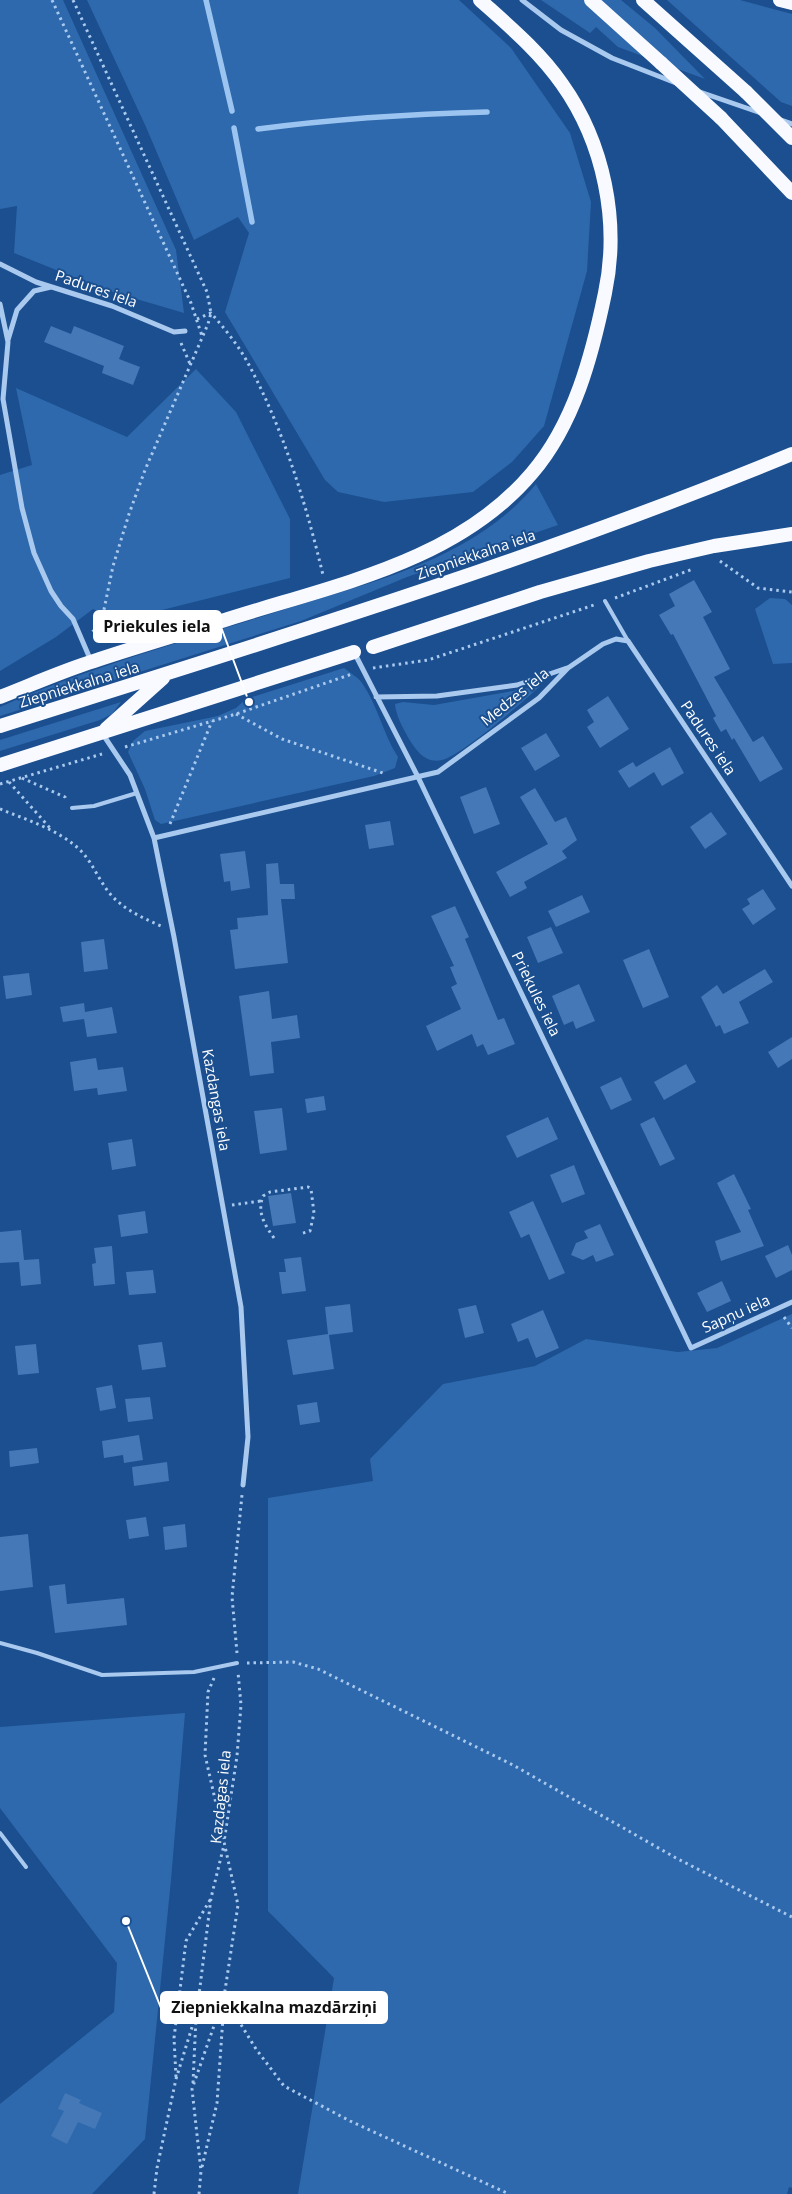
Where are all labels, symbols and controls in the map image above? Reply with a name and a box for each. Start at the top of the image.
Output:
street label: Padures iela [53,265,140,311]
street label: Ziepniekkalna iela [413,524,538,584]
callout: Priekules iela [94,611,221,642]
text: Priekules iela [103,615,211,637]
street label: Ziepniekkalna iela [16,656,141,712]
street label: Medzes iela [476,663,552,730]
street label: Padures iela [677,696,741,779]
street label: Priekules iela [508,948,566,1039]
street label: Kazdangas iela [198,1047,236,1152]
street label: Sapņu iela [698,1289,773,1337]
street label: Kazdagas iela [205,1749,235,1845]
callout: Ziepniekkalna mazdārziņi [161,1992,387,2023]
text: Ziepniekkalna mazdārziņi [171,1996,377,2018]

